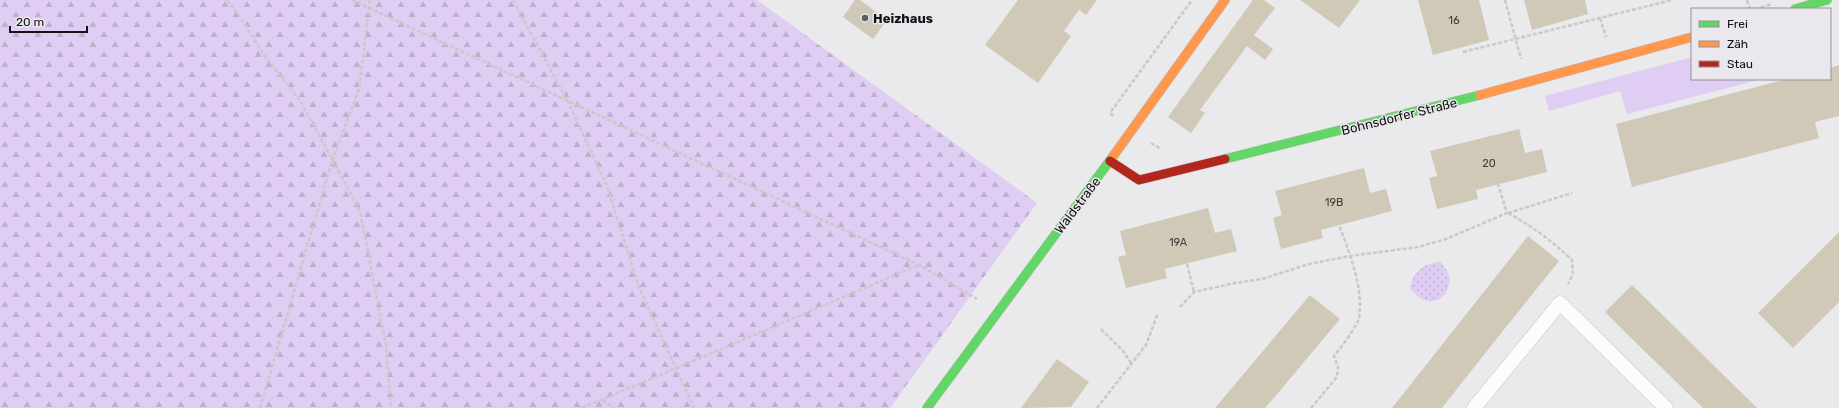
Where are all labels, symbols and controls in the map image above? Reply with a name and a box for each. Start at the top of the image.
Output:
scale bar [10,8,87,34]
legend [1691,8,1831,80]
place label: Heizhaus [873,11,933,26]
marker: Heizhaus [860,13,870,23]
house number: 16 [1448,14,1460,27]
text: 20 m [16,15,44,29]
text: Frei [1727,17,1748,31]
text: Zäh [1727,37,1748,51]
text: Stau [1727,57,1753,71]
street label: Bohnsdorfer Straße [1340,95,1459,138]
house number: 20 [1482,157,1496,170]
street label: Waldstraße [1051,174,1104,237]
house number: 19B [1325,196,1343,209]
house number: 19A [1169,236,1188,249]

